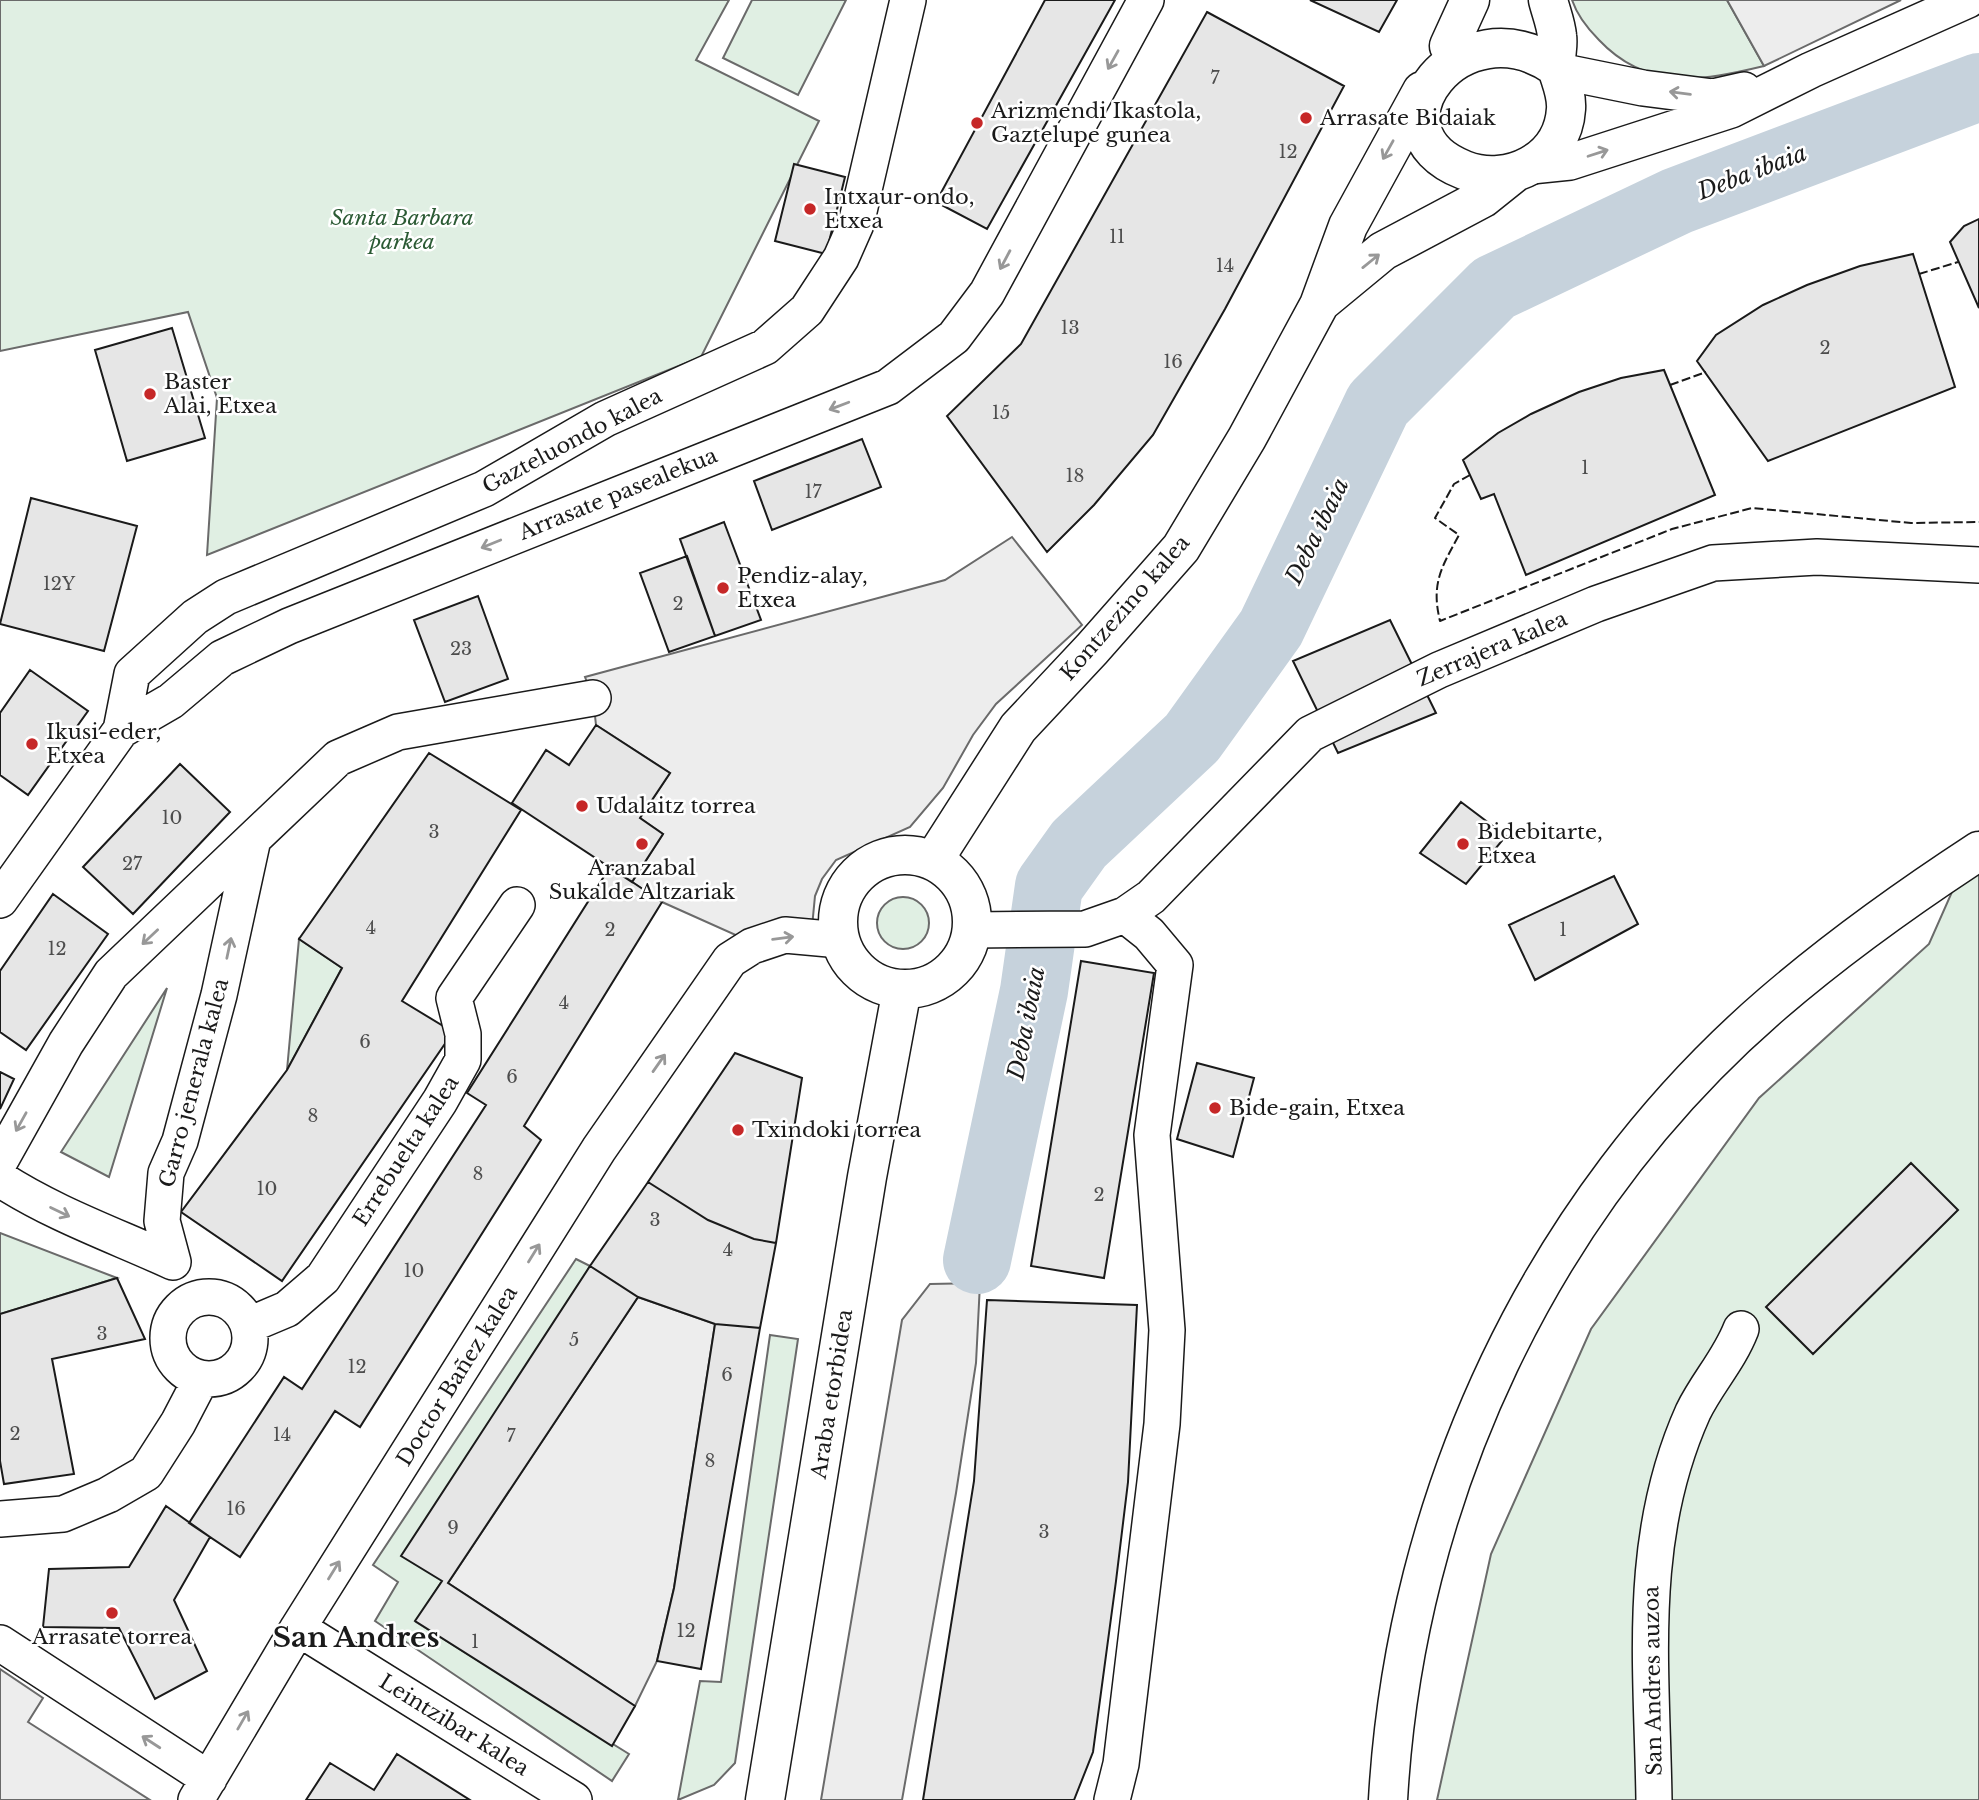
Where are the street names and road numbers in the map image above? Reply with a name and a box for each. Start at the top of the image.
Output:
street label: Gazteluondo kalea [478,382,667,499]
street label: Arrasate pasealekua [514,442,721,546]
street label: Kontzezino kalea [1055,530,1195,686]
street label: Zerrajera kalea [1413,605,1571,692]
street label: Garro jenerala kalea [154,975,235,1190]
street label: Errebuelta kalea [348,1071,465,1231]
street label: Doctor Bañez kalea [391,1281,523,1471]
street label: Araba etorbidea [806,1307,858,1482]
street label: San Andres auzoa [1638,1586,1668,1776]
street label: Leintzibar kalea [374,1668,534,1782]

